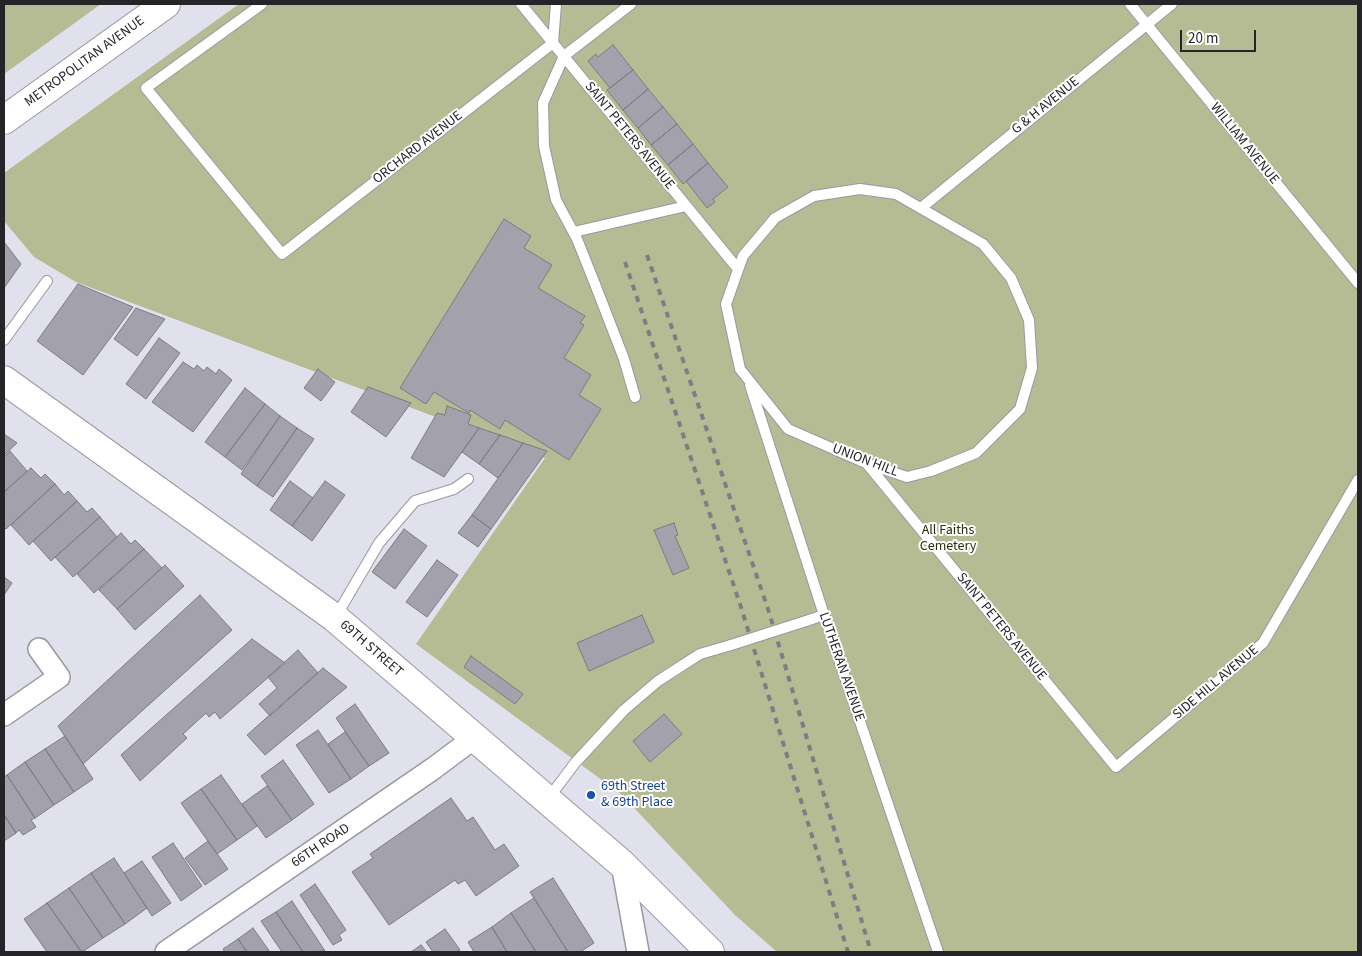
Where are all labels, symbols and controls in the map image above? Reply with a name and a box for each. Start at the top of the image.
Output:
street label: METROPOLITAN AVENUE [22,13,148,111]
scale bar [1182,20,1258,52]
text: 20 m [1188,28,1218,49]
street label: G & H AVENUE [1009,74,1083,138]
street label: SAINT PETERS AVENUE [580,79,678,193]
street label: WILLIAM AVENUE [1206,100,1282,188]
street label: ORCHARD AVENUE [370,108,466,188]
street label: UNION HILL [830,441,900,481]
park label: All Faiths Cemetery [920,523,976,556]
street label: SAINT PETERS AVENUE [952,570,1050,684]
street label: LUTHERAN AVENUE [814,610,868,724]
street label: 69TH STREET [336,617,406,681]
street label: SIDE HILL AVENUE [1170,642,1262,724]
place label: 69th Street & 69th Place [601,779,673,812]
marker: 69th Street & 69th Place [585,789,597,801]
street label: 66TH ROAD [289,820,353,872]

